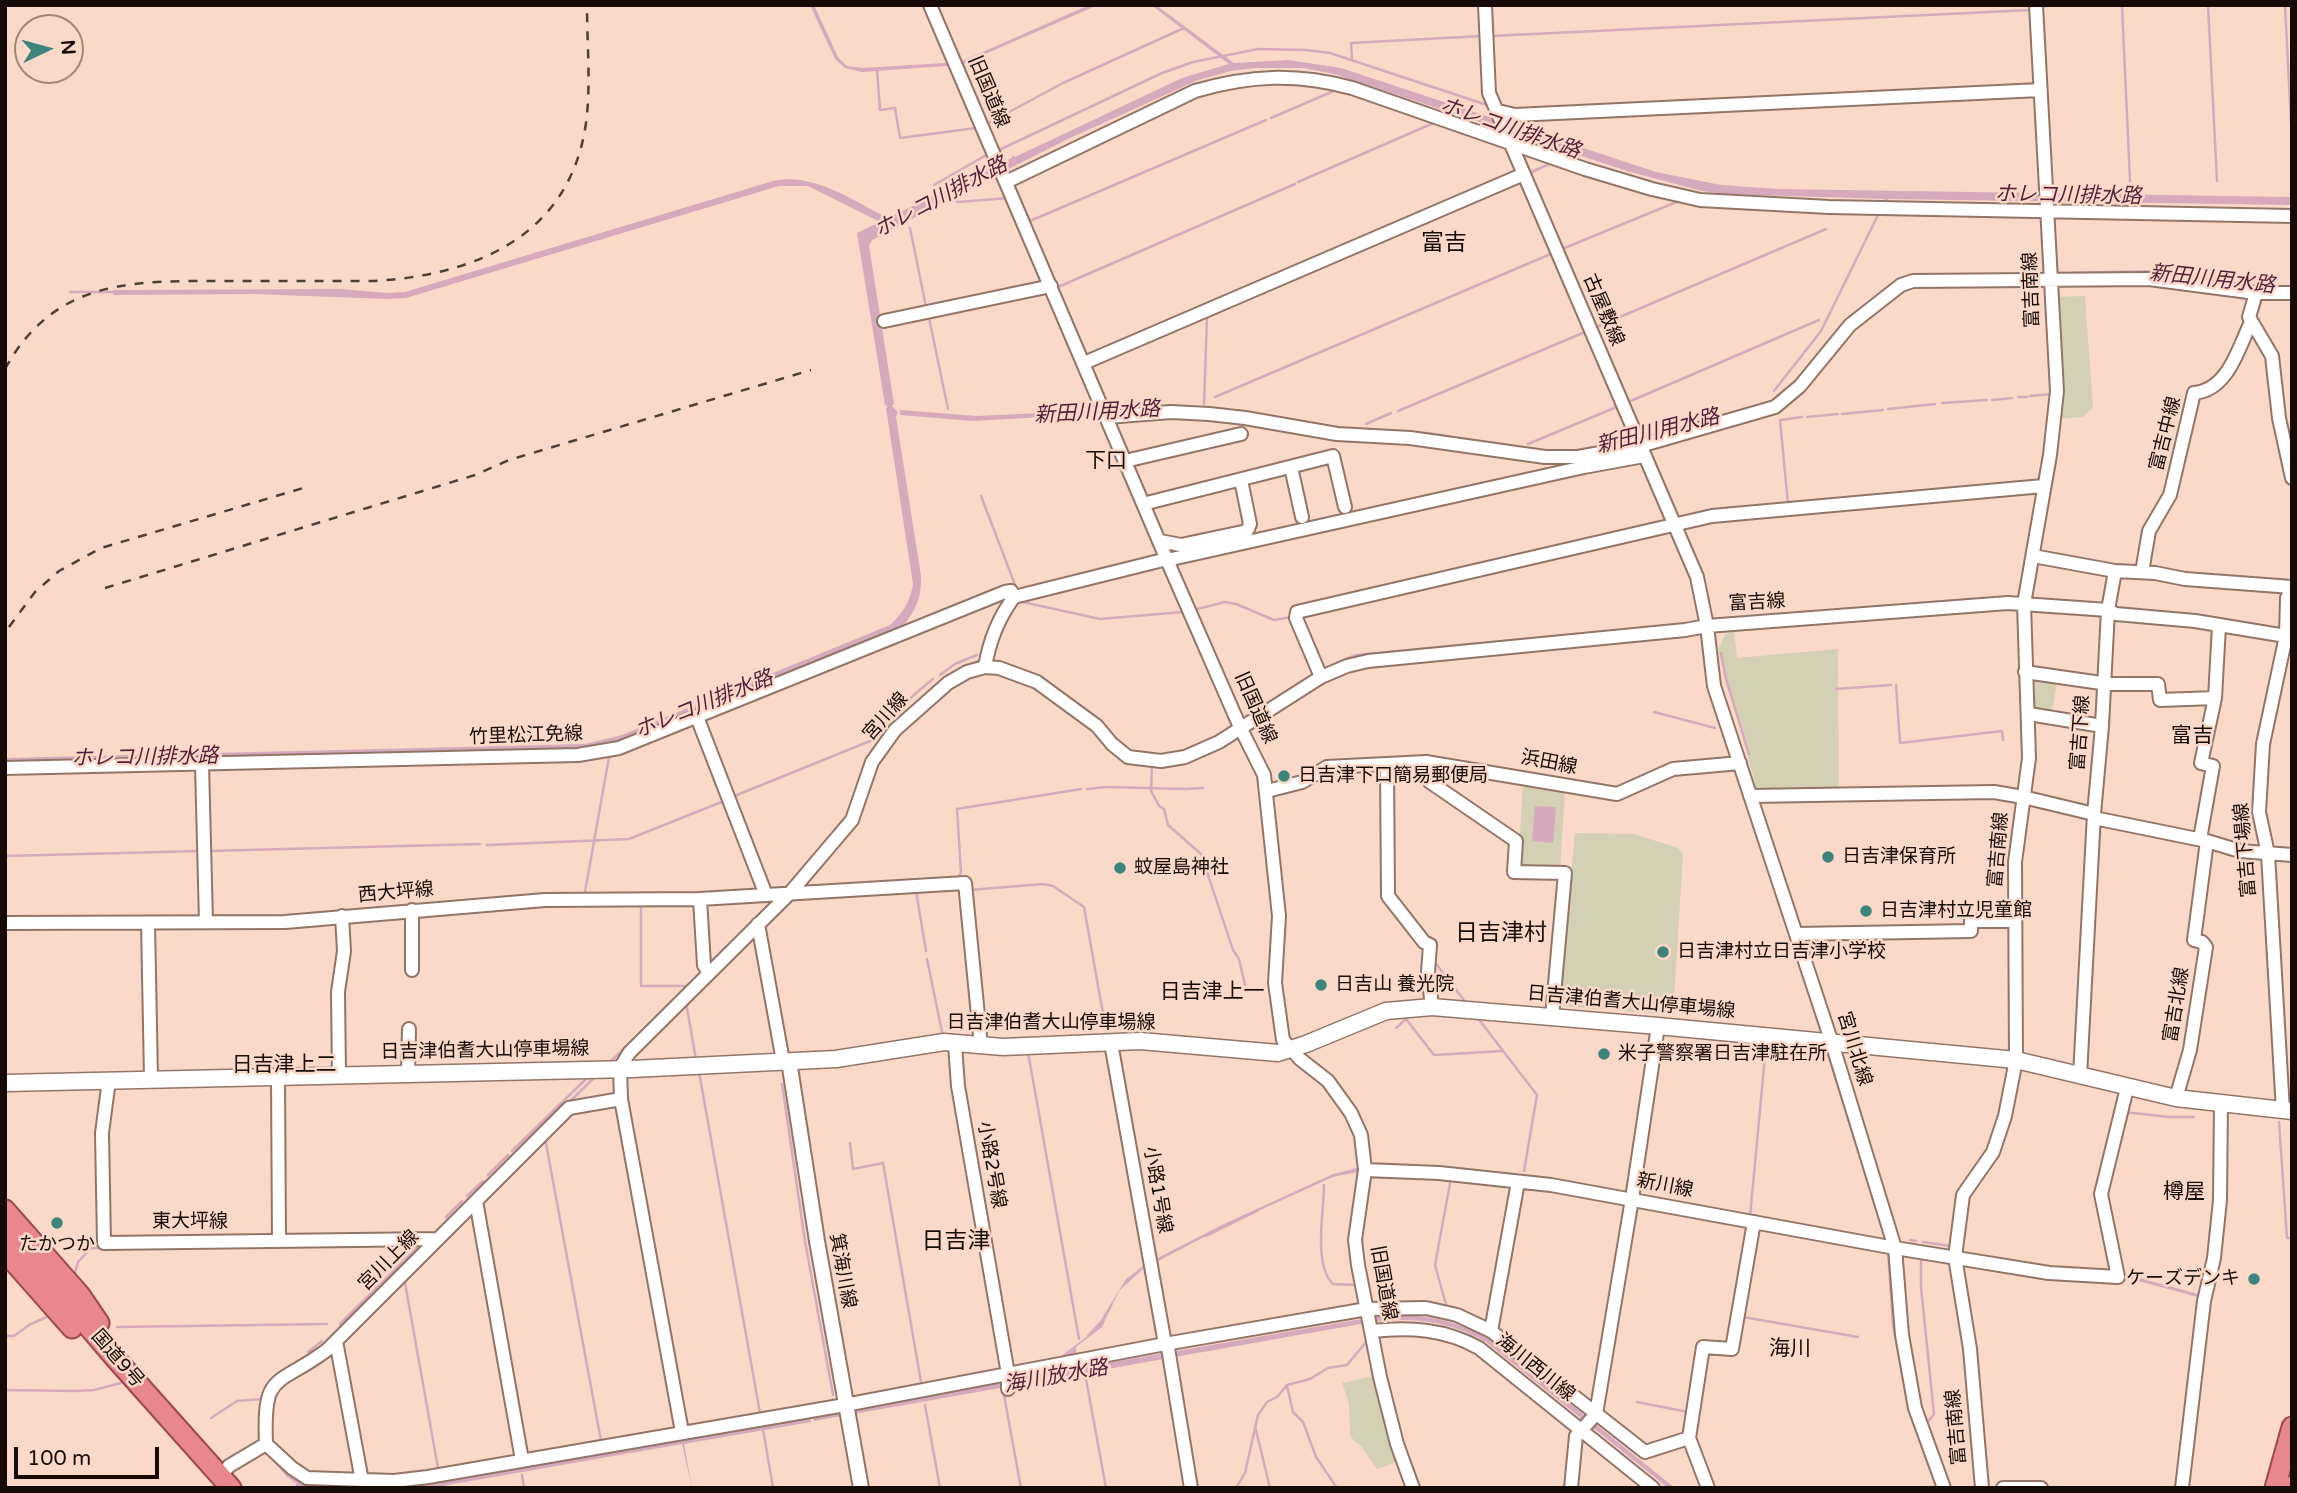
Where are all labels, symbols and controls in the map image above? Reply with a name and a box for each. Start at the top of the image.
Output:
north arrow [14,14,84,84]
text: N [56,39,80,56]
street label: 旧国道線 [963,53,1013,131]
water label: ホレコ川排水路 [1436,93,1584,165]
water label: ホレコ川排水路 [870,152,1012,244]
water label: ホレコ川排水路 [1994,182,2142,210]
district label: 富吉 [1421,230,1467,258]
street label: 富吉南線 [2019,252,2045,328]
water label: 新田川用水路 [2148,261,2276,299]
street label: 古屋敷線 [1578,271,1628,349]
street label: 富吉中線 [2146,394,2186,474]
water label: 新田川用水路 [1033,397,1161,429]
water label: 新田川用水路 [1594,405,1722,459]
district label: 下口 [1085,448,1127,474]
street label: 富吉線 [1728,590,1786,616]
water label: ホレコ川排水路 [631,666,777,744]
street label: 旧国道線 [1229,669,1281,747]
street label: 宮川線 [858,688,914,746]
street label: 富吉下線 [2067,694,2095,772]
street label: 竹里松江免線 [469,723,583,749]
district label: 富吉 [2171,723,2213,749]
water label: ホレコ川排水路 [71,744,219,772]
street label: 浜田線 [1519,746,1579,780]
place label: 日吉津下口簡易郵便局 [1298,765,1488,787]
marker: 日吉津下口簡易郵便局 [1276,768,1292,784]
street label: 富吉下場線 [2231,802,2261,898]
street label: 富吉南線 [1984,811,2014,889]
place label: 日吉津保育所 [1842,846,1956,868]
marker: 日吉津保育所 [1820,849,1836,865]
place label: 蚊屋島神社 [1134,857,1229,879]
marker: 蚊屋島神社 [1112,860,1128,876]
street label: 西大坪線 [357,878,435,908]
place label: 日吉津村立児童館 [1880,900,2032,922]
marker: 日吉津村立児童館 [1858,903,1874,919]
district label: 日吉津村 [1455,920,1547,948]
place label: 日吉津村立日吉津小学校 [1677,941,1886,963]
marker: 日吉津村立日吉津小学校 [1655,944,1671,960]
street label: 富吉北線 [2160,966,2194,1044]
place label: 日吉山 養光院 [1335,974,1454,996]
marker: 日吉山 養光院 [1313,977,1329,993]
district label: 日吉津上一 [1160,979,1264,1005]
street label: 日吉津伯耆大山停車場線 [1526,983,1736,1023]
street label: 宮川北線 [1832,1009,1876,1089]
street label: 日吉津伯耆大山停車場線 [947,1012,1155,1034]
street label: 日吉津伯耆大山停車場線 [380,1038,590,1064]
place label: 米子警察署日吉津駐在所 [1618,1043,1827,1065]
marker: 米子警察署日吉津駐在所 [1596,1046,1612,1062]
district label: 日吉津上二 [232,1052,336,1078]
street label: 小路2号線 [972,1120,1010,1210]
street label: 小路1号線 [1138,1145,1176,1235]
street label: 新川線 [1635,1169,1695,1203]
district label: 樽屋 [2163,1179,2205,1205]
street label: 東大坪線 [152,1211,228,1233]
marker: たかつか [49,1215,65,1231]
street label: 宮川上線 [354,1226,424,1296]
district label: 日吉津 [922,1228,990,1256]
street label: 箕海川線 [824,1232,860,1310]
place label: たかつか [19,1234,95,1256]
street label: 旧国道線 [1365,1244,1401,1322]
place label: ケーズデンキ [2126,1268,2240,1290]
marker: ケーズデンキ [2246,1271,2262,1287]
street label: 国道9号 [86,1326,148,1392]
street label: 海川西川線 [1491,1329,1579,1407]
district label: 海川 [1769,1336,1811,1362]
water label: 海川放水路 [1002,1355,1110,1399]
street label: 富吉南線 [1942,1388,1972,1466]
scale bar [18,1434,163,1478]
text: 100 m [27,1446,91,1471]

